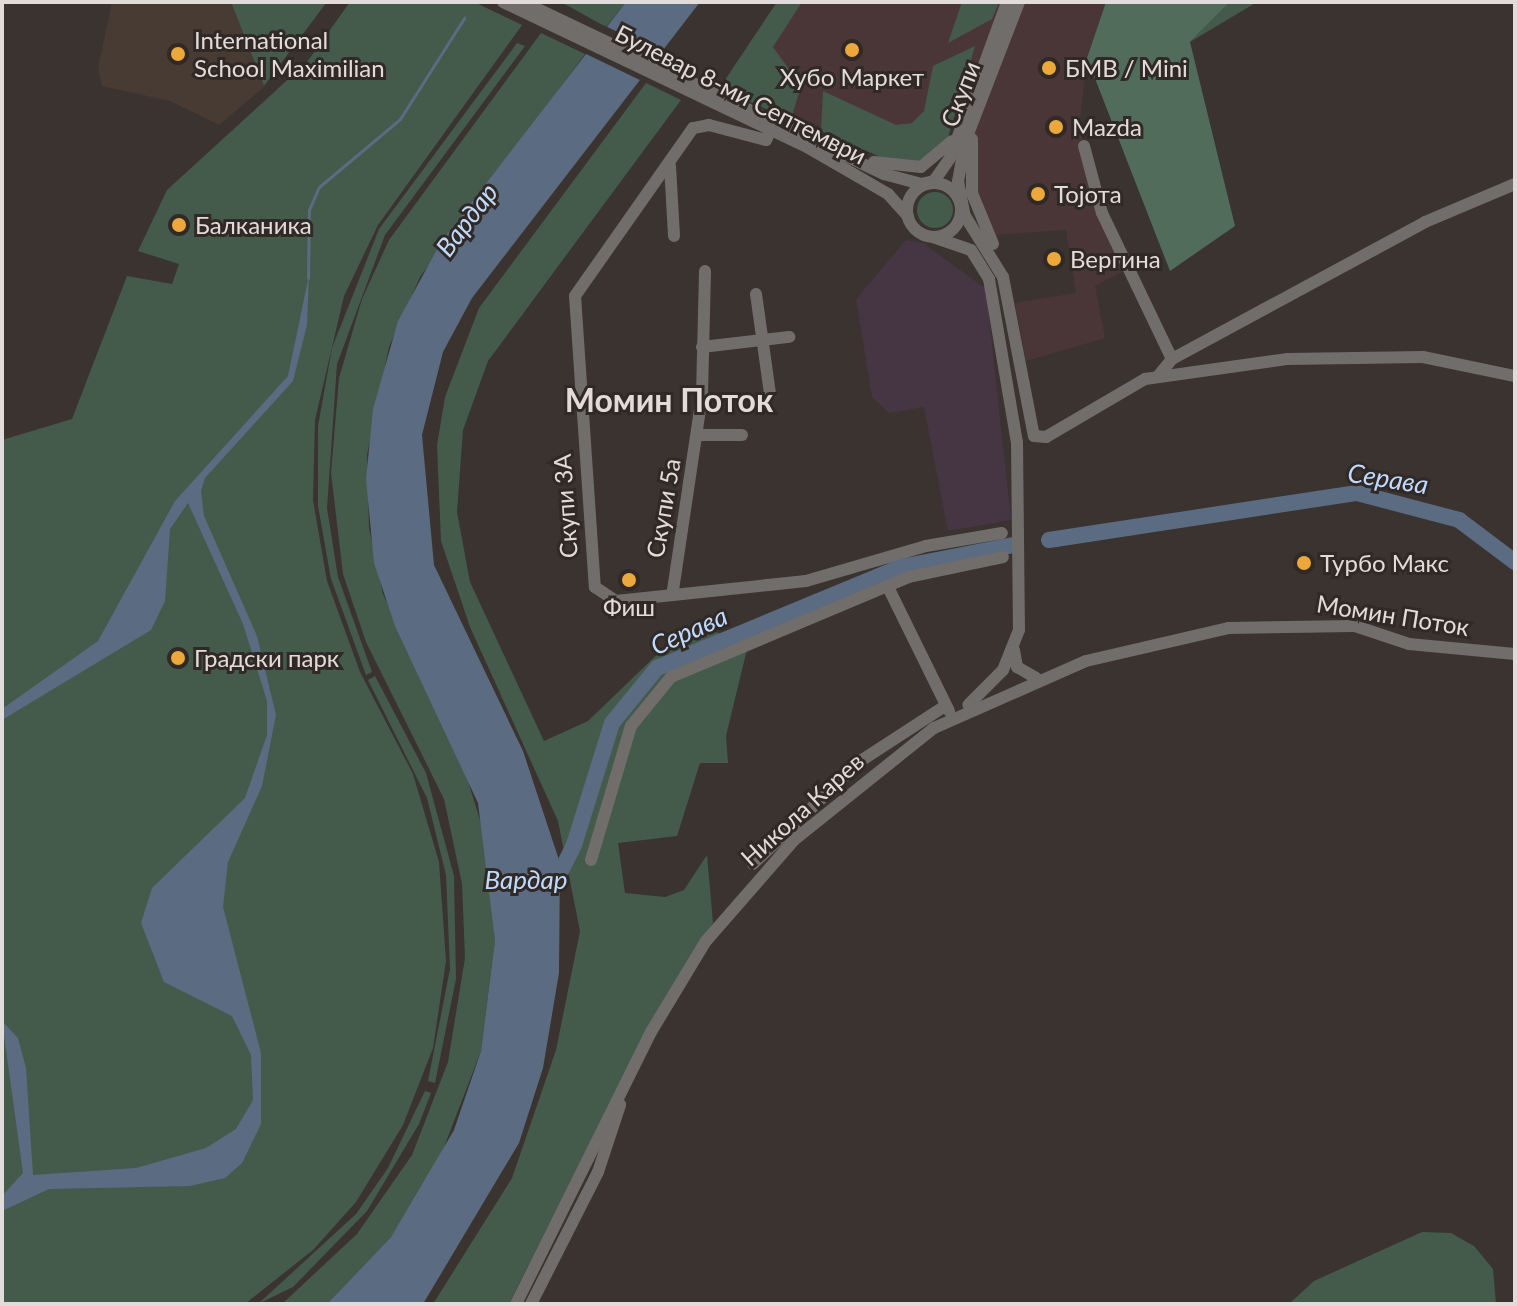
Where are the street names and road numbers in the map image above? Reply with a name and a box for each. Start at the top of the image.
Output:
street label: Булевар 8-ми Септември [611,18,871,170]
street label: Скупи [934,57,986,131]
street label: Скупи 3А [547,453,583,559]
street label: Скупи 5а [640,456,686,560]
street label: Момин Поток [1315,589,1471,641]
street label: Никола Карев [735,746,869,872]

